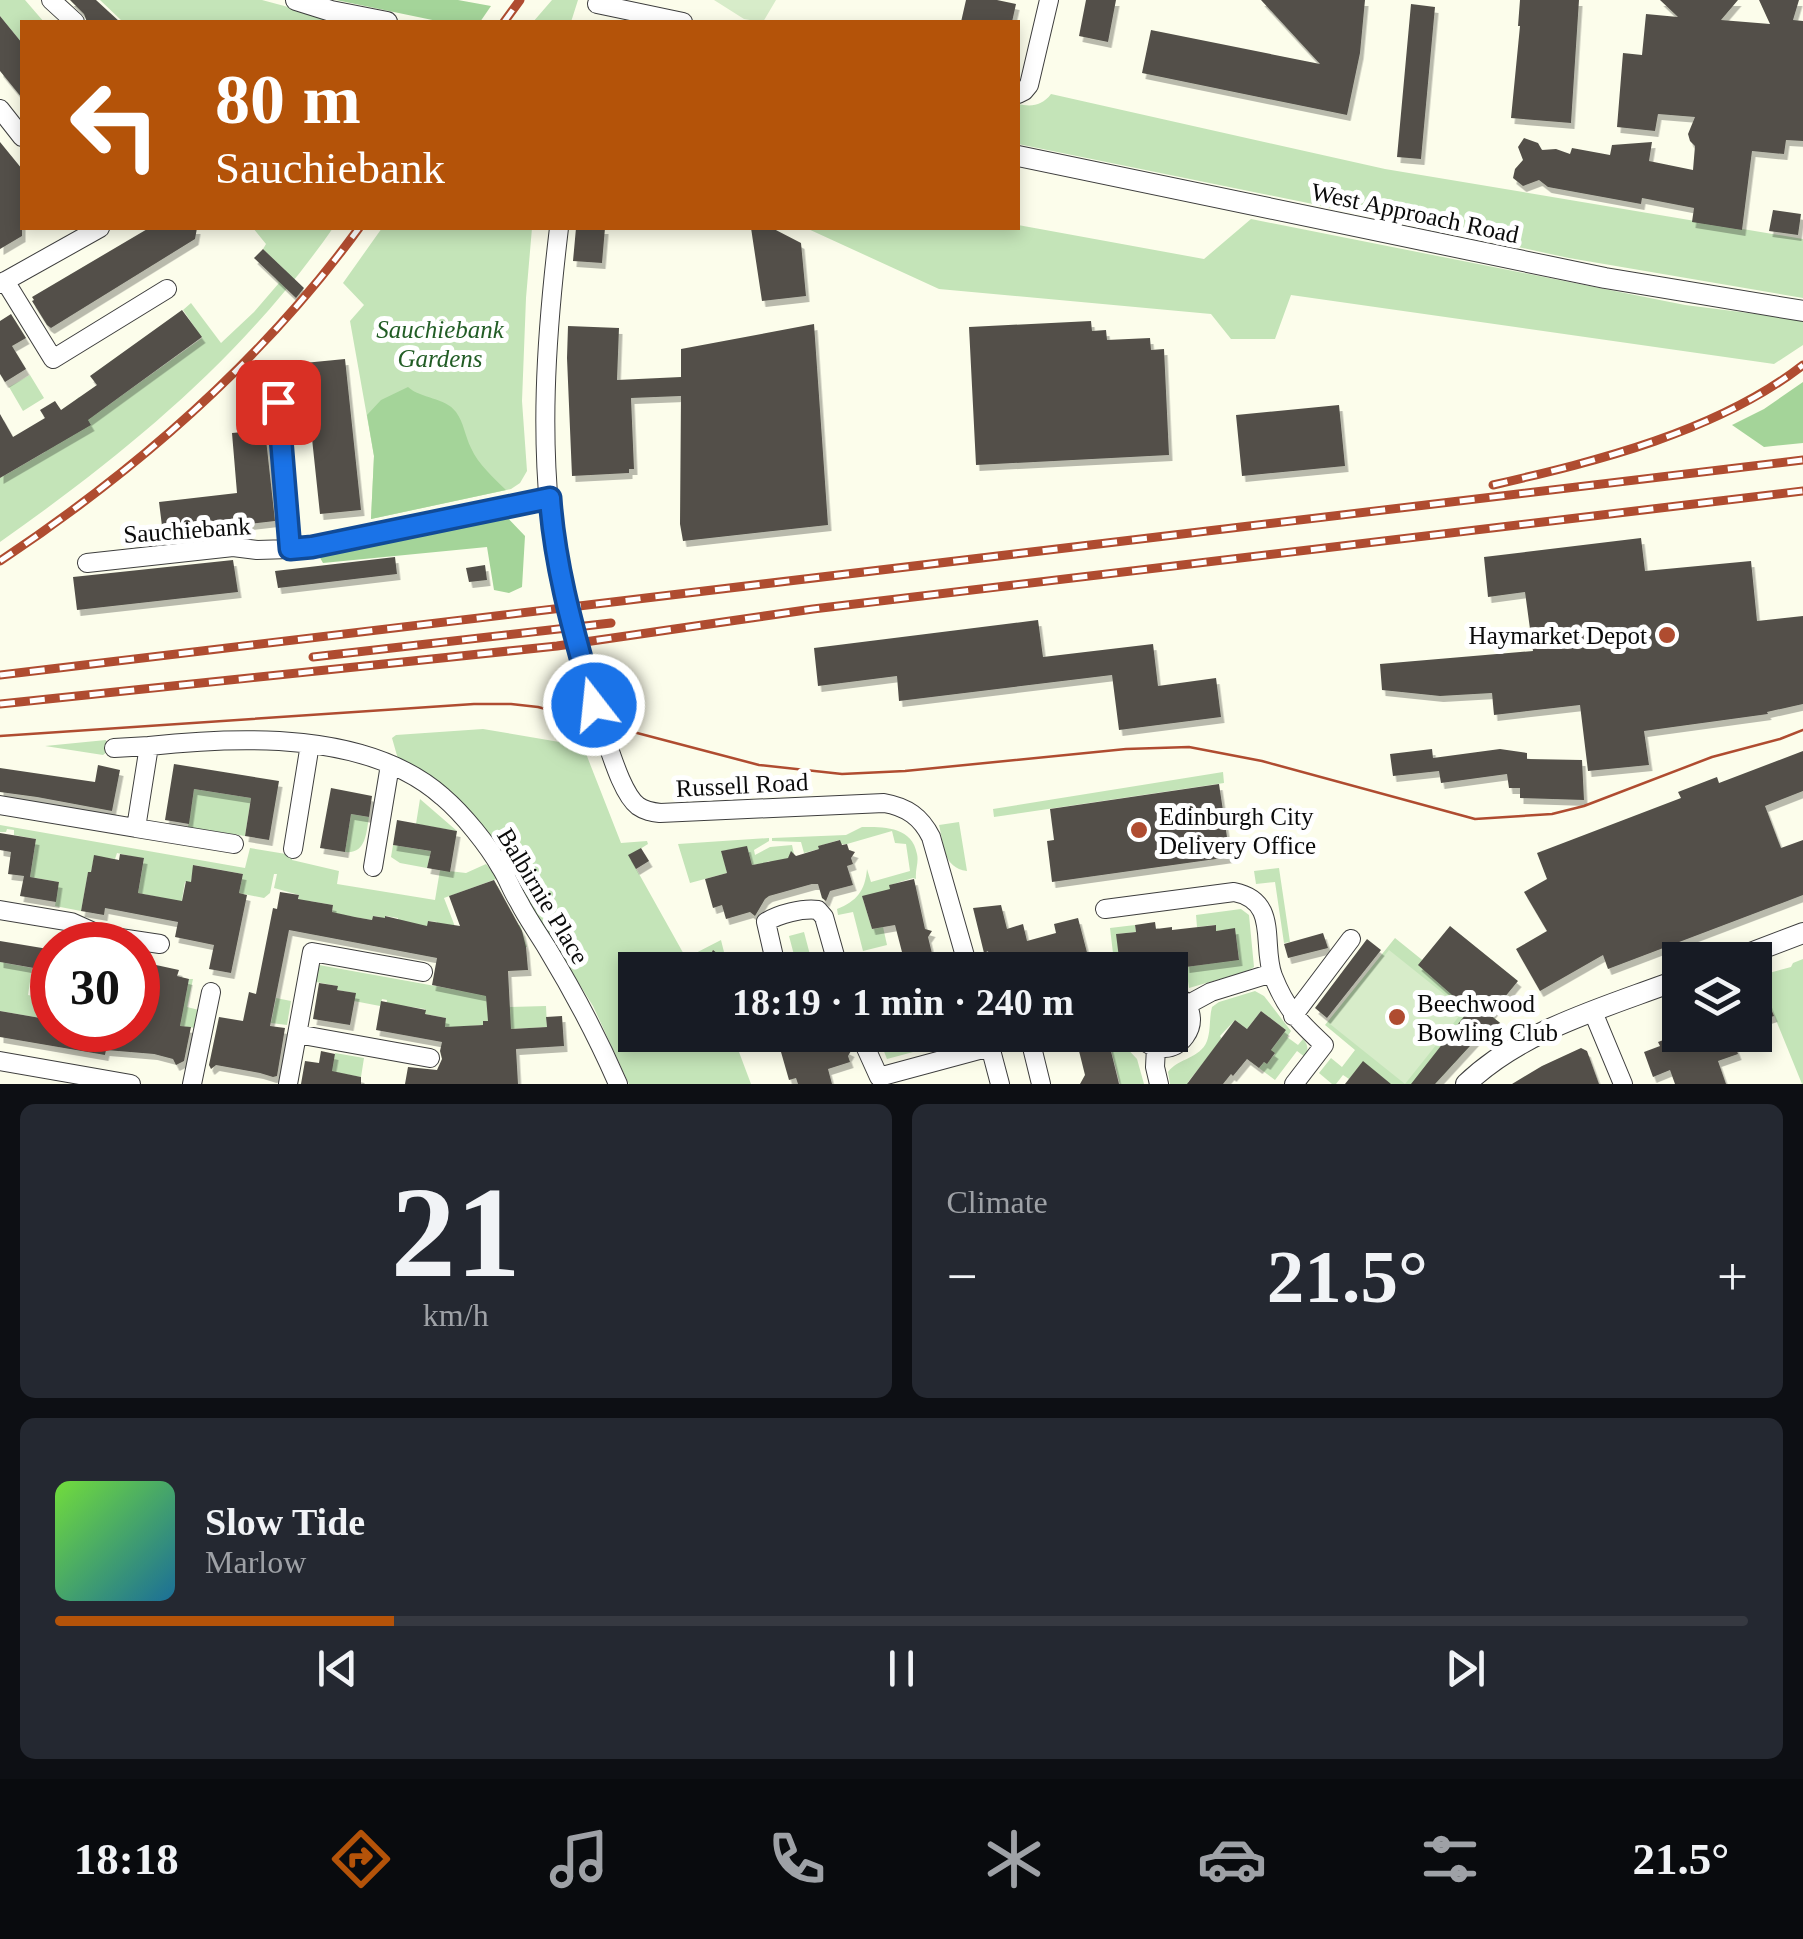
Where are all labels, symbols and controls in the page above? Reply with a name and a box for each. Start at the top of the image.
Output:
icon: left [50,60,180,190]
text: 80 m [215,61,361,138]
text: Sauchiebank [215,143,445,193]
street label: West Approach Road [1309,178,1522,248]
park label: Sauchiebank Gardens [376,316,505,372]
pin [236,360,321,445]
icon: arrive [251,375,306,430]
street label: Sauchiebank [122,512,252,548]
place label: Haymarket Depot [1469,622,1647,649]
marker: Haymarket Depot [1656,624,1678,646]
position arrow [542,653,646,757]
street label: Russell Road [675,768,809,802]
place label: Edinburgh City Delivery Office [1159,803,1316,859]
marker: Edinburgh City Delivery Office [1128,819,1150,841]
street label: Balbirnie Place [492,823,594,969]
speed limit sign: 30 [30,922,160,1052]
map controls [1662,942,1772,1052]
button: layers [1662,942,1772,1052]
text: 18:19 · 1 min · 240 m [732,981,1074,1023]
place label: Beechwood Bowling Club [1417,990,1558,1046]
marker: Beechwood Bowling Club [1386,1006,1408,1028]
text: 21 [391,1160,521,1304]
text: Climate [947,1184,1048,1220]
text: 21.5° [1267,1235,1428,1318]
text: − [947,1246,978,1307]
text: + [1717,1246,1748,1307]
text: km/h [423,1297,489,1333]
text: Slow Tide [205,1501,365,1543]
text: Marlow [205,1544,306,1580]
icon: previous [310,1641,365,1696]
icon: pause [874,1641,929,1696]
icon: next [1438,1641,1493,1696]
icon: directions [326,1824,396,1894]
icon: music [544,1824,614,1894]
icon: phone [762,1824,832,1894]
icon: climate [979,1824,1049,1894]
icon: car [1197,1824,1267,1894]
icon: filters [1415,1824,1485,1894]
text: 18:18 [74,1834,179,1884]
text: 21.5° [1632,1834,1729,1884]

